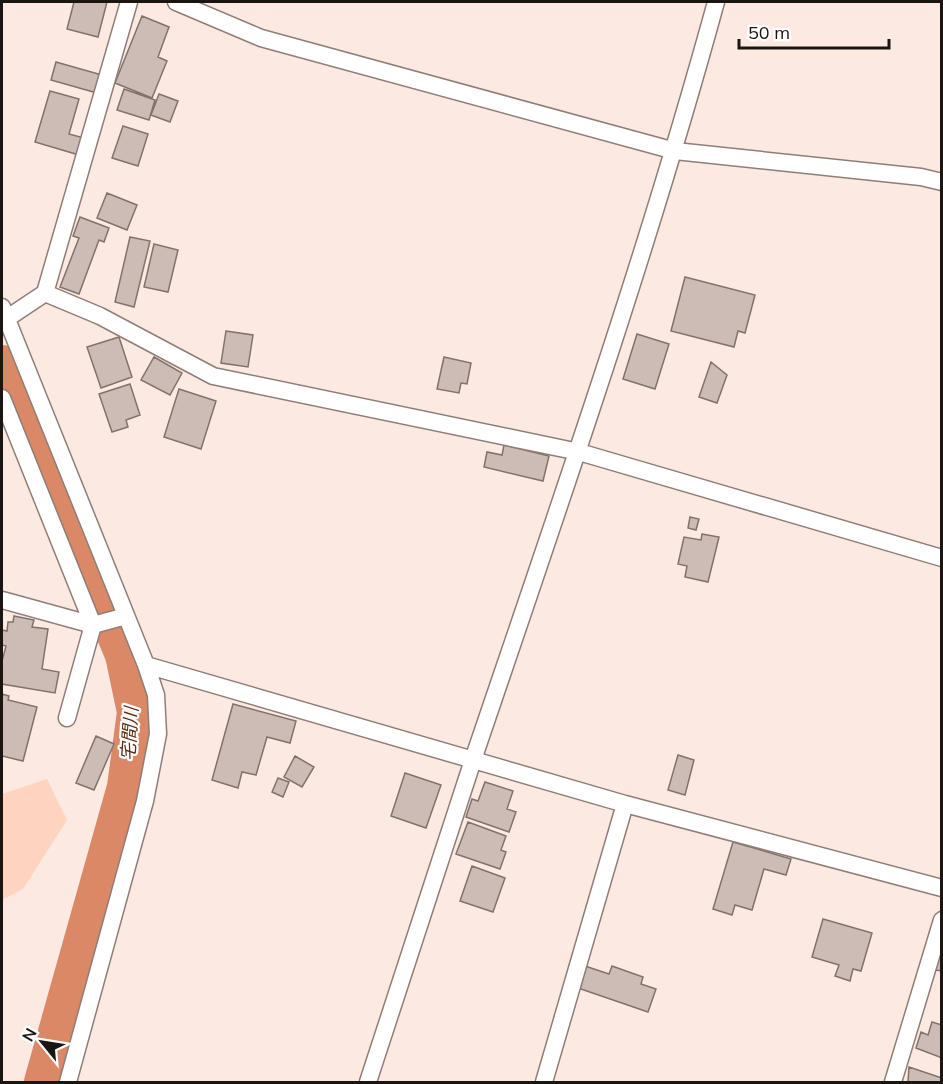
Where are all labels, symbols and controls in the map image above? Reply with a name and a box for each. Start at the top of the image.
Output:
scale bar [739,12,889,50]
text: 50 m [748,21,790,44]
water label: 宅間川 [116,704,143,762]
north arrow [12,1012,72,1072]
text: N [17,1024,41,1045]

